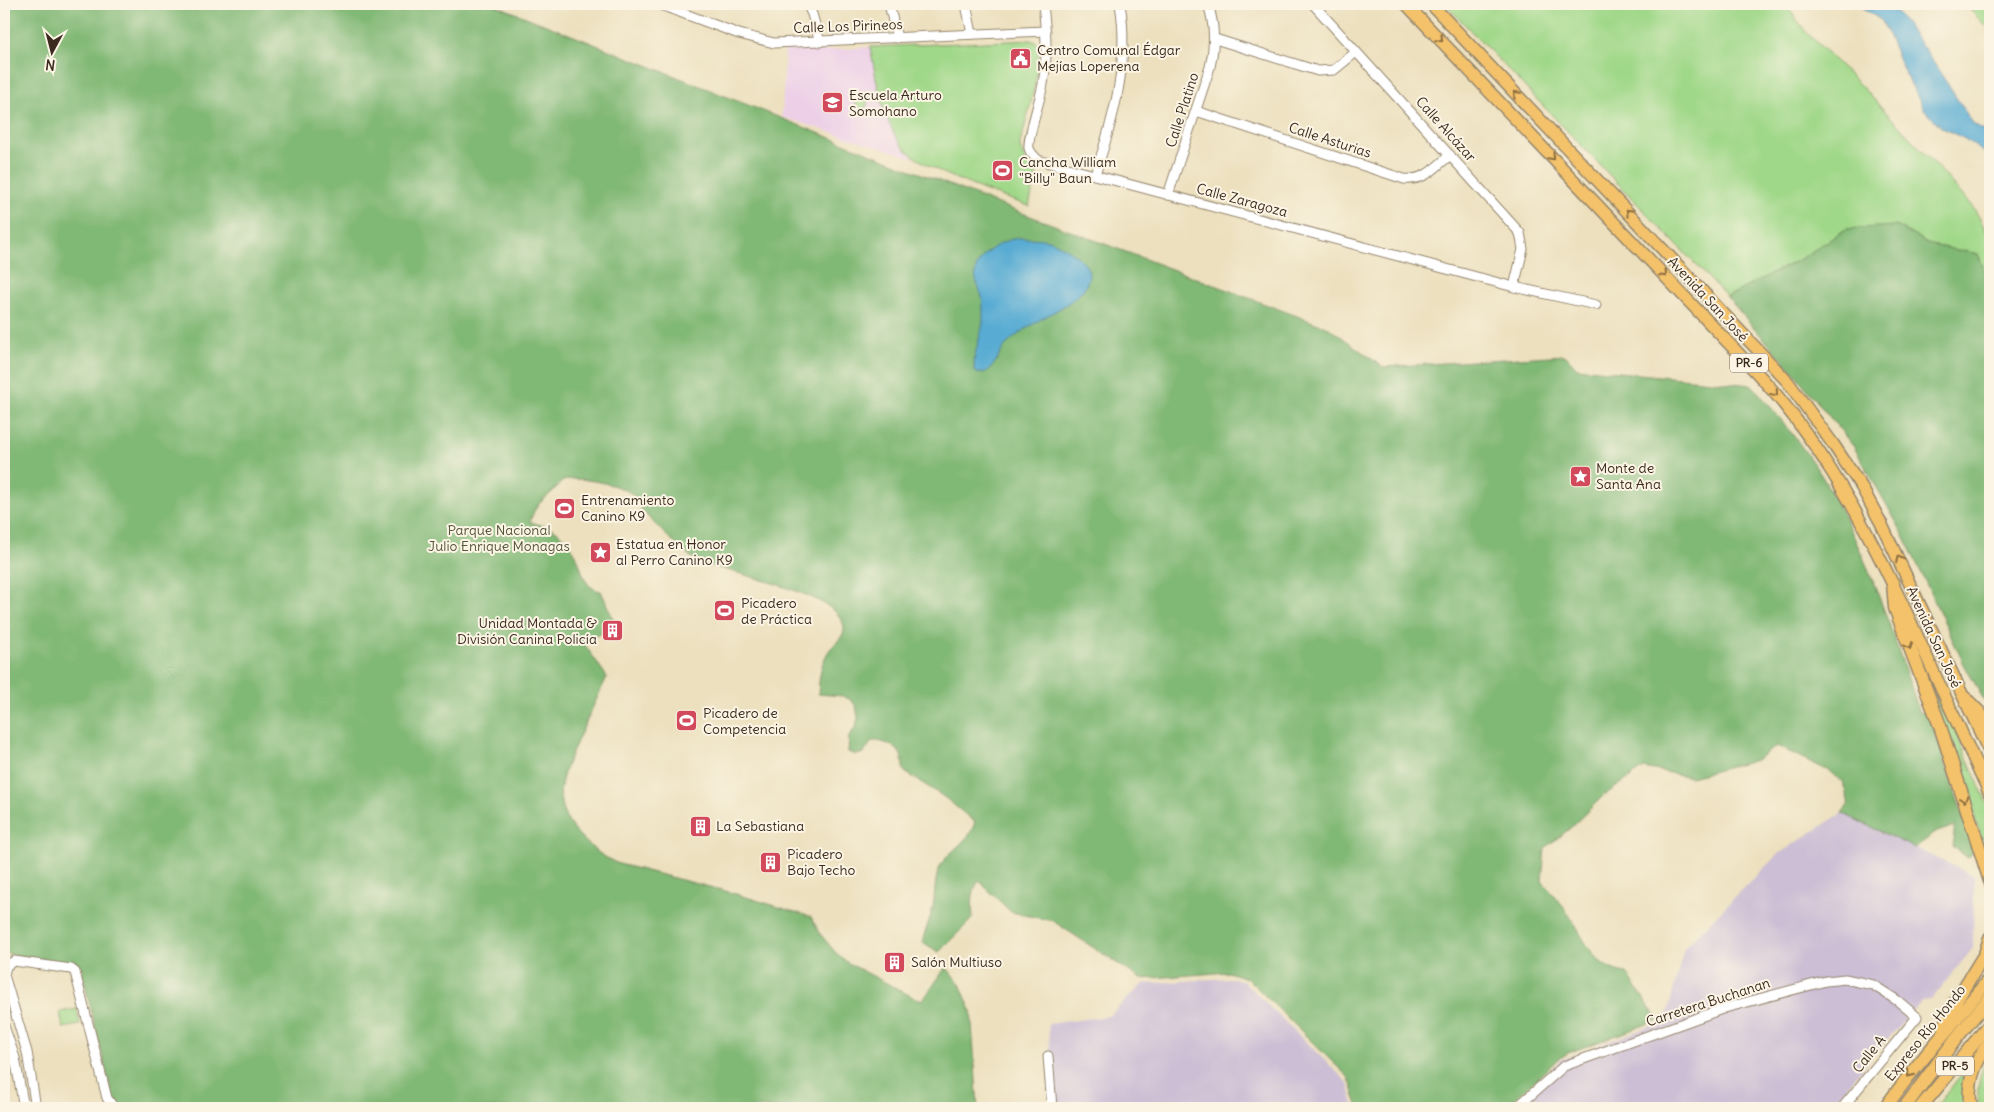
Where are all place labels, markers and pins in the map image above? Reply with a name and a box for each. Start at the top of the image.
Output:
place label: Centro Comunal Édgar Mejías Loperena [1037,41,1181,75]
public building icon: Centro Comunal Édgar Mejías Loperena [1009,46,1033,70]
place label: Escuela Arturo Somohano [849,86,942,120]
school or university icon: Escuela Arturo Somohano [821,91,845,115]
place label: Cancha William "Billy" Baun [1019,153,1116,187]
sports icon: Cancha William "Billy" Baun [991,158,1015,182]
place label: Monte de Santa Ana [1596,459,1661,493]
place icon: Monte de Santa Ana [1568,464,1592,488]
place label: Entrenamiento Canino K9 [581,491,674,525]
sports icon: Entrenamiento Canino K9 [553,496,577,520]
place label: Estatua en Honor al Perro Canino K9 [616,535,733,569]
place icon: Estatua en Honor al Perro Canino K9 [588,540,612,564]
place label: Picadero de Práctica [741,594,812,628]
sports icon: Picadero de Práctica [713,599,737,623]
place label: Unidad Montada & División Canina Policía [457,614,597,648]
building icon: Unidad Montada & División Canina Policía [601,619,625,643]
place label: Picadero de Competencia [703,704,786,738]
sports icon: Picadero de Competencia [675,709,699,733]
building icon: La Sebastiana [688,814,712,838]
place label: La Sebastiana [716,817,804,835]
place label: Picadero Bajo Techo [787,845,856,879]
building icon: Picadero Bajo Techo [759,850,783,874]
building icon: Salón Multiuso [883,950,907,974]
place label: Salón Multiuso [911,953,1002,971]

